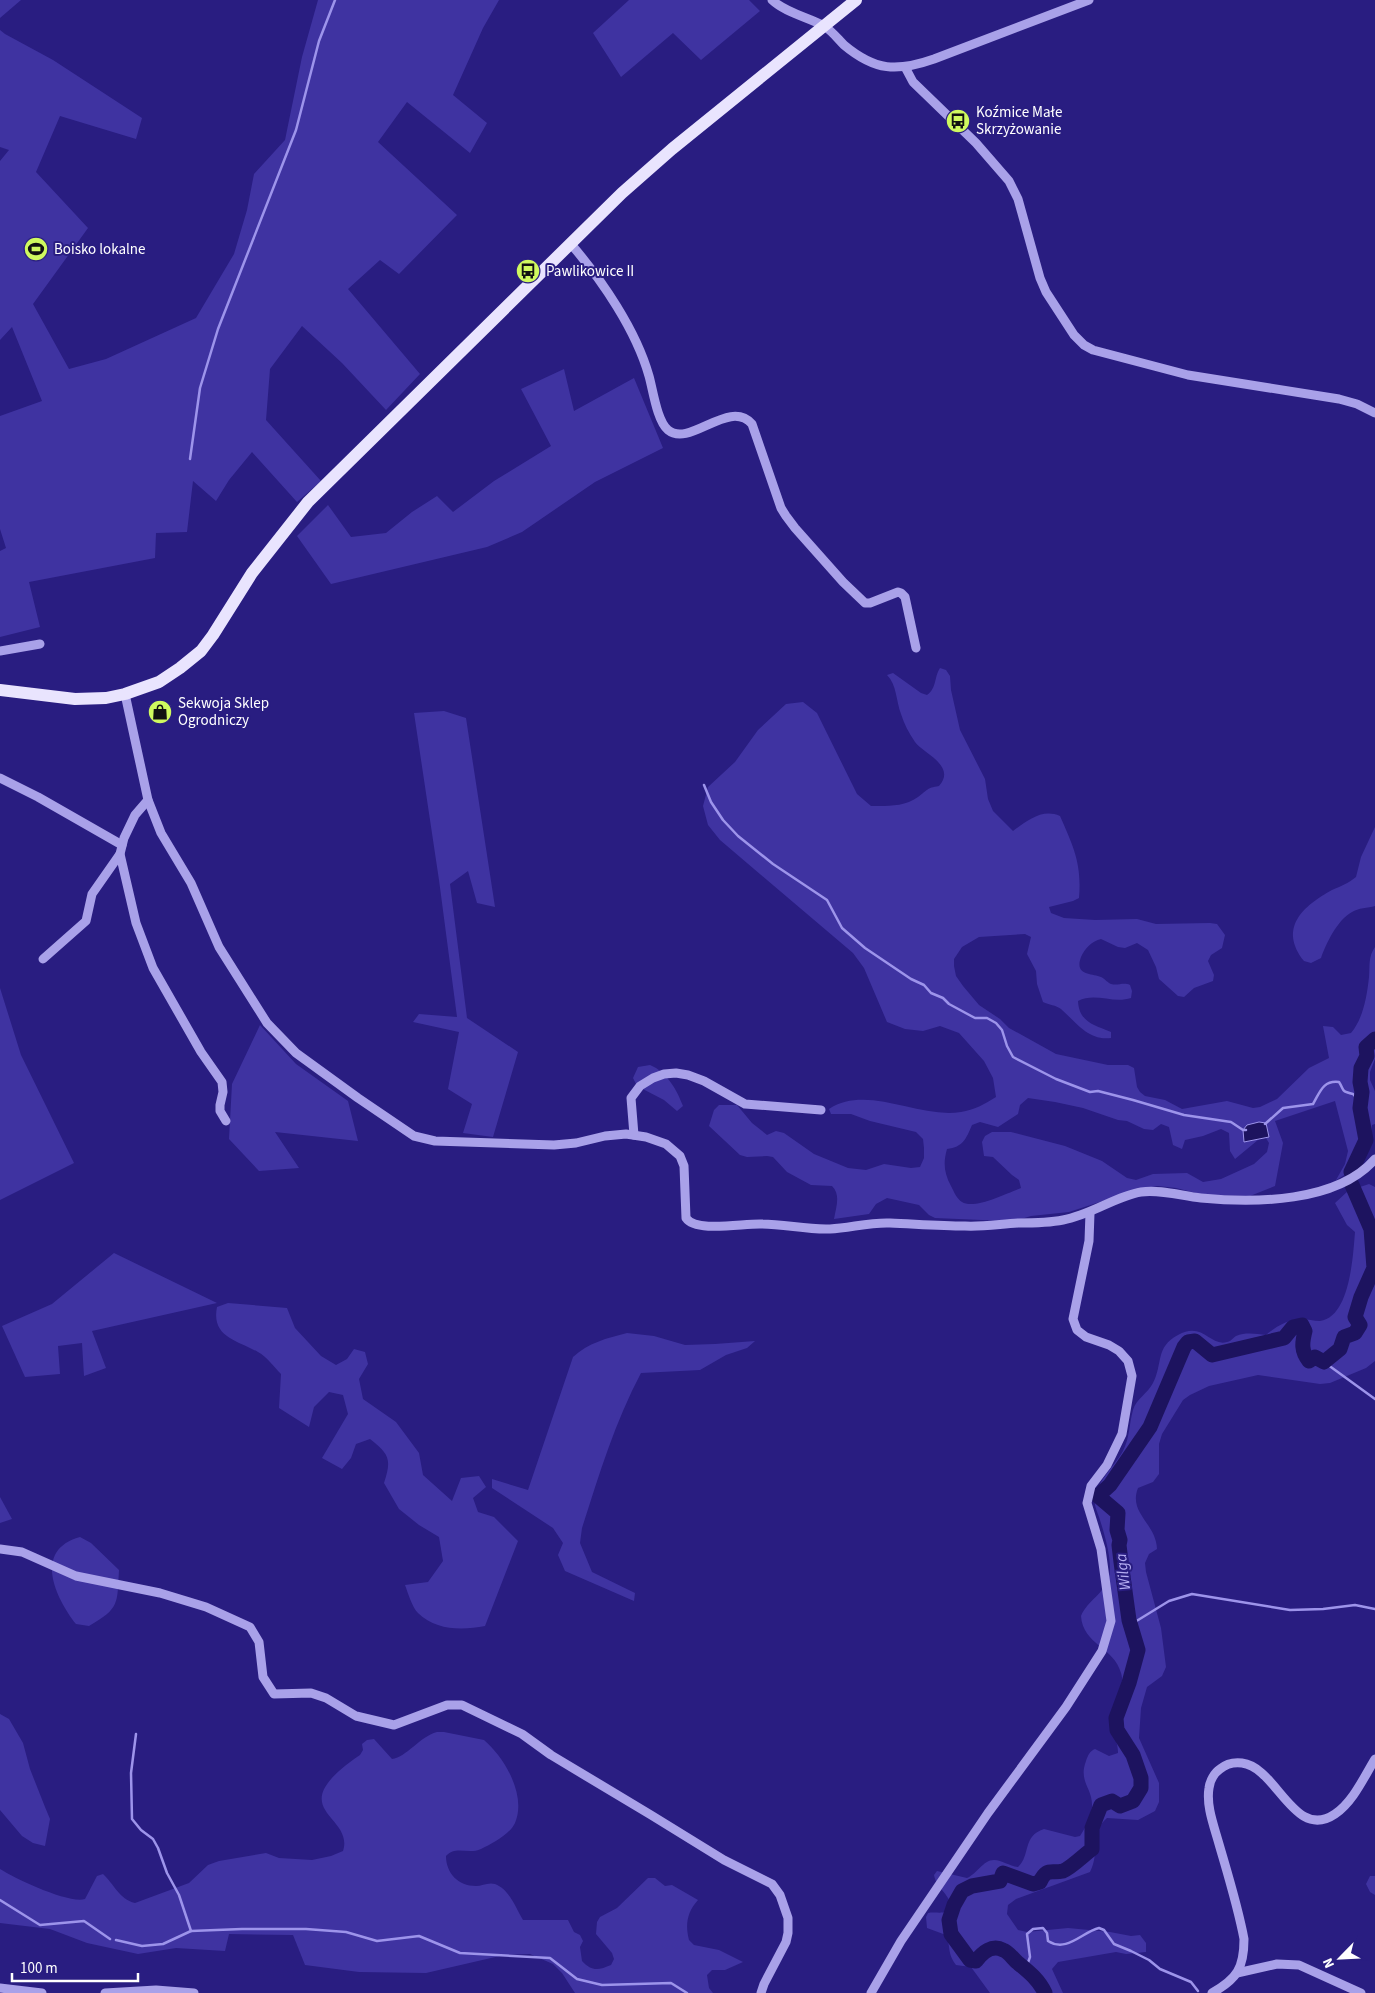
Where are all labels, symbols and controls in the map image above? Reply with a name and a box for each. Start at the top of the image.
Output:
place label: Koźmice Małe Skrzyżowanie [976,102,1062,140]
bus stop icon: Koźmice Małe Skrzyżowanie [945,108,971,134]
sports icon: Boisko lokalne [23,236,49,262]
place label: Boisko lokalne [54,239,145,260]
bus stop icon: Pawlikowice II [515,258,541,284]
place label: Pawlikowice II [546,261,634,282]
place label: Sekwoja Sklep Ogrodniczy [178,693,269,731]
shop icon: Sekwoja Sklep Ogrodniczy [147,699,173,725]
water label: Wilga [1110,1552,1136,1592]
north arrow [1315,1933,1365,1983]
scale bar [12,1950,139,1982]
text: N [1318,1955,1340,1971]
text: 100 m [20,1958,58,1979]

